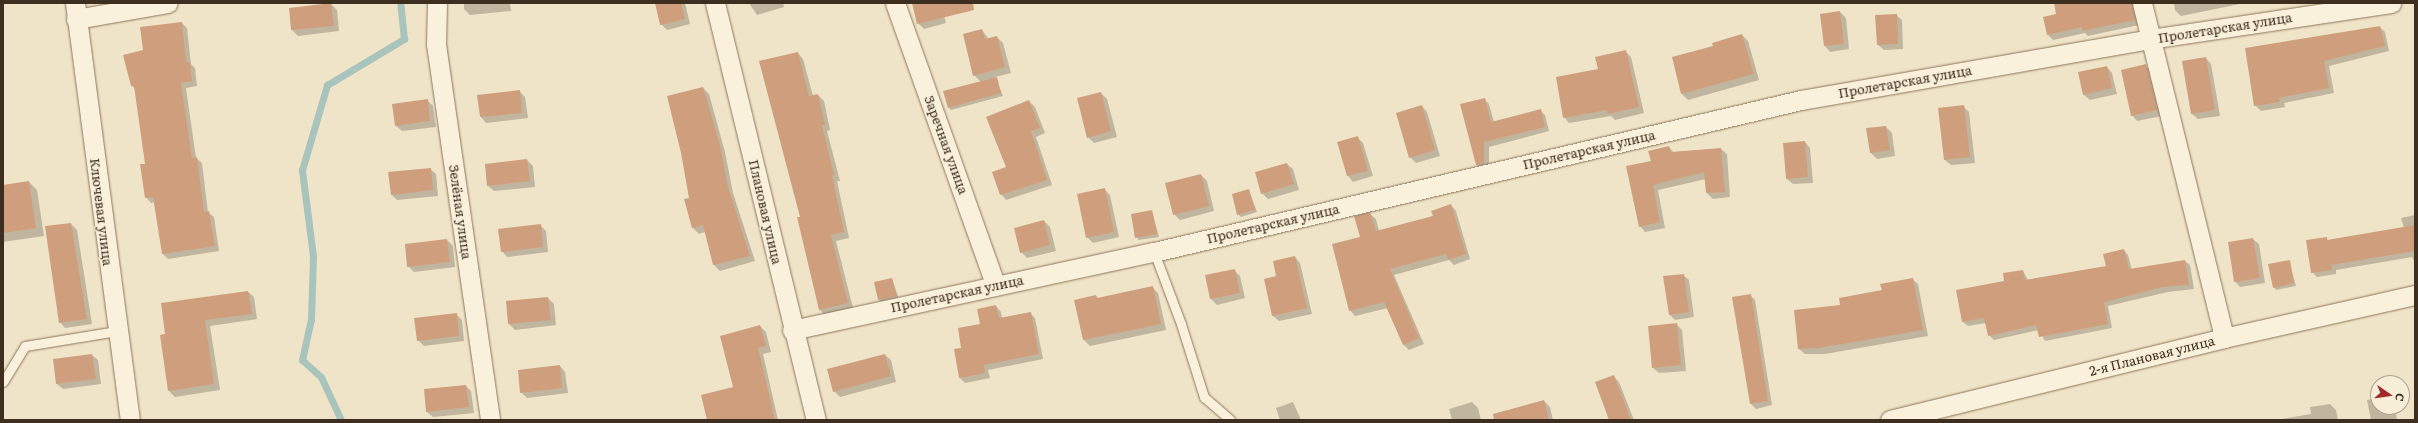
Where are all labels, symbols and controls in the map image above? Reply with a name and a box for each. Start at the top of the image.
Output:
street label: Пролетарская улица [2157,10,2293,46]
street label: Пролетарская улица [1837,63,1973,101]
street label: Заречная улица [921,94,971,196]
street label: Пролетарская улица [1521,127,1657,173]
street label: Ключевая улица [87,157,115,267]
street label: Плановая улица [745,158,785,266]
street label: Зелёная улица [446,164,474,260]
street label: Пролетарская улица [1205,201,1341,247]
street label: Пролетарская улица [889,272,1025,316]
street label: 2-я Плановая улица [2088,333,2216,379]
north arrow [2370,375,2410,415]
text: С [2392,392,2409,403]

